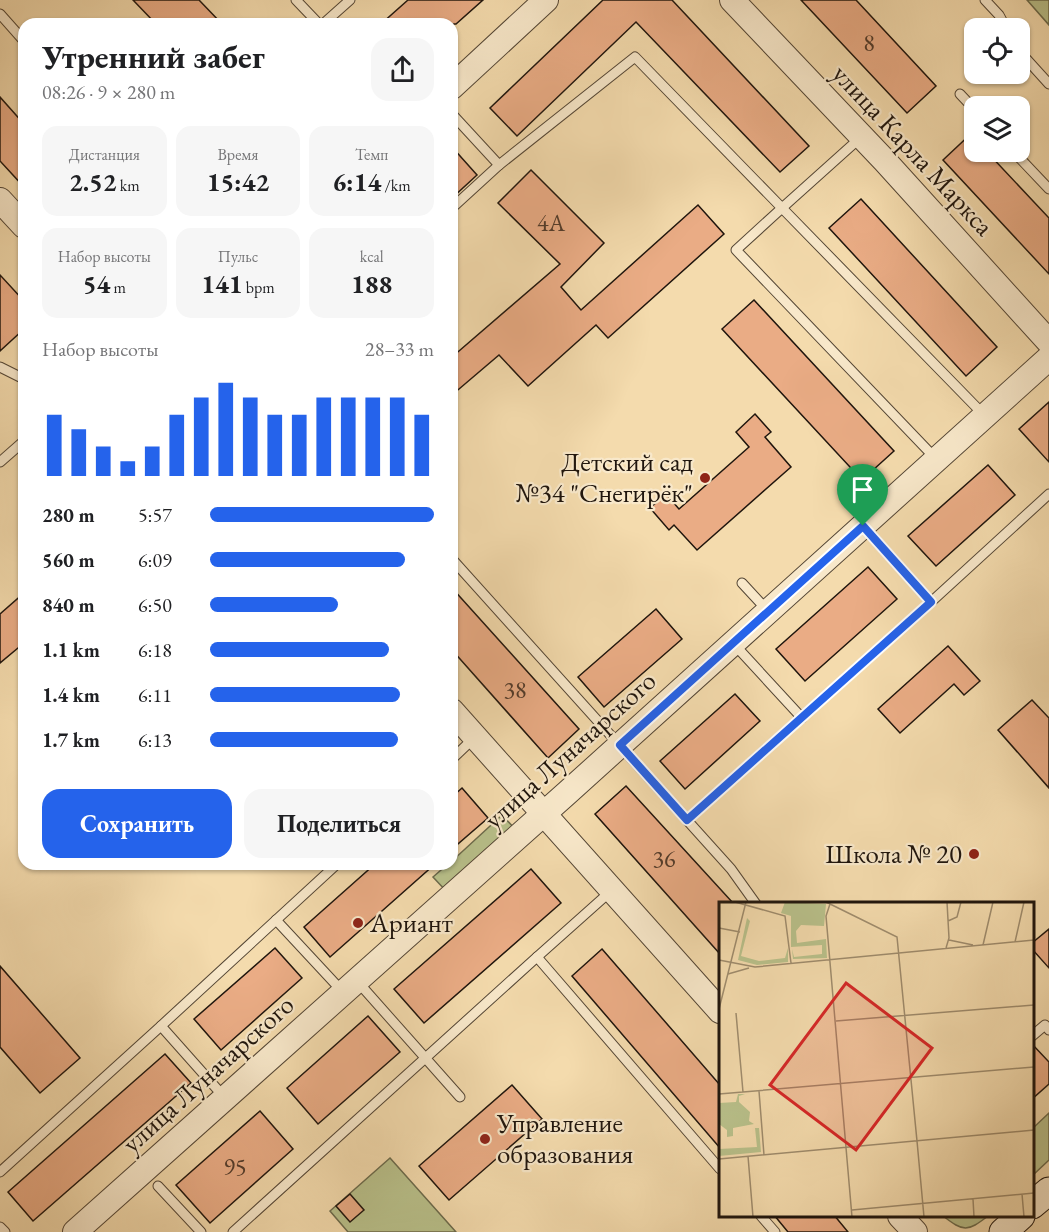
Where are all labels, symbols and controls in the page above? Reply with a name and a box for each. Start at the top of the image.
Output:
map controls [964,18,1030,162]
button: locate [964,18,1030,84]
house number: 8 [863,27,875,58]
text: Утренний забег [42,35,265,78]
button: share [371,38,434,101]
street label: улица Карла Маркса [825,57,1002,243]
text: 08:26 · 9 × 280 m [42,79,175,105]
button: layers [964,96,1030,162]
text: Дистанция [69,144,140,165]
text: Время [217,144,259,165]
text: Темп [355,144,388,165]
text: 2.52 [69,165,117,199]
text: 15:42 [207,165,269,199]
text: 6:14 [333,165,381,199]
text: km [117,175,140,196]
text: /km [381,175,411,196]
house number: 4А [537,207,565,238]
text: Набор высоты [58,246,151,267]
text: Пульс [218,246,258,267]
text: kcal [360,246,384,267]
text: 54 [83,267,110,301]
text: 141 [201,267,243,301]
text: 188 [351,267,392,301]
text: m [110,277,126,298]
text: bpm [243,277,275,298]
text: Набор высоты [42,336,158,362]
text: 28–33 m [365,336,434,362]
place label: Детский сад №34 "Снегирёк" [515,444,693,510]
pin [837,464,888,526]
marker: Детский сад №34 "Снегирёк" [698,471,712,485]
icon: arrive [846,473,879,506]
text: 280 m [42,502,95,528]
text: 5:57 [138,502,172,528]
text: 560 m [42,547,95,573]
text: 6:09 [138,547,172,573]
text: 840 m [42,592,95,618]
text: 6:50 [138,592,172,618]
text: 1.1 km [42,637,100,663]
text: 6:18 [138,637,172,663]
street label: улица Луначарского [476,663,663,836]
house number: 38 [503,674,527,705]
text: 1.4 km [42,682,100,708]
text: 6:11 [138,682,172,708]
text: 1.7 km [42,727,100,753]
text: 6:13 [138,727,172,753]
button: Сохранить [42,789,232,858]
button: Поделиться [244,789,434,858]
place label: Школа № 20 [825,836,962,871]
house number: 36 [652,843,676,874]
marker: Школа № 20 [967,847,981,861]
inset map [719,902,1034,1217]
place label: Ариант [369,905,453,940]
marker: Ариант [351,916,365,930]
street label: улица Луначарского [114,987,301,1160]
place label: Управление образования [496,1105,633,1171]
marker: Управление образования [478,1132,492,1146]
house number: 95 [223,1151,247,1182]

